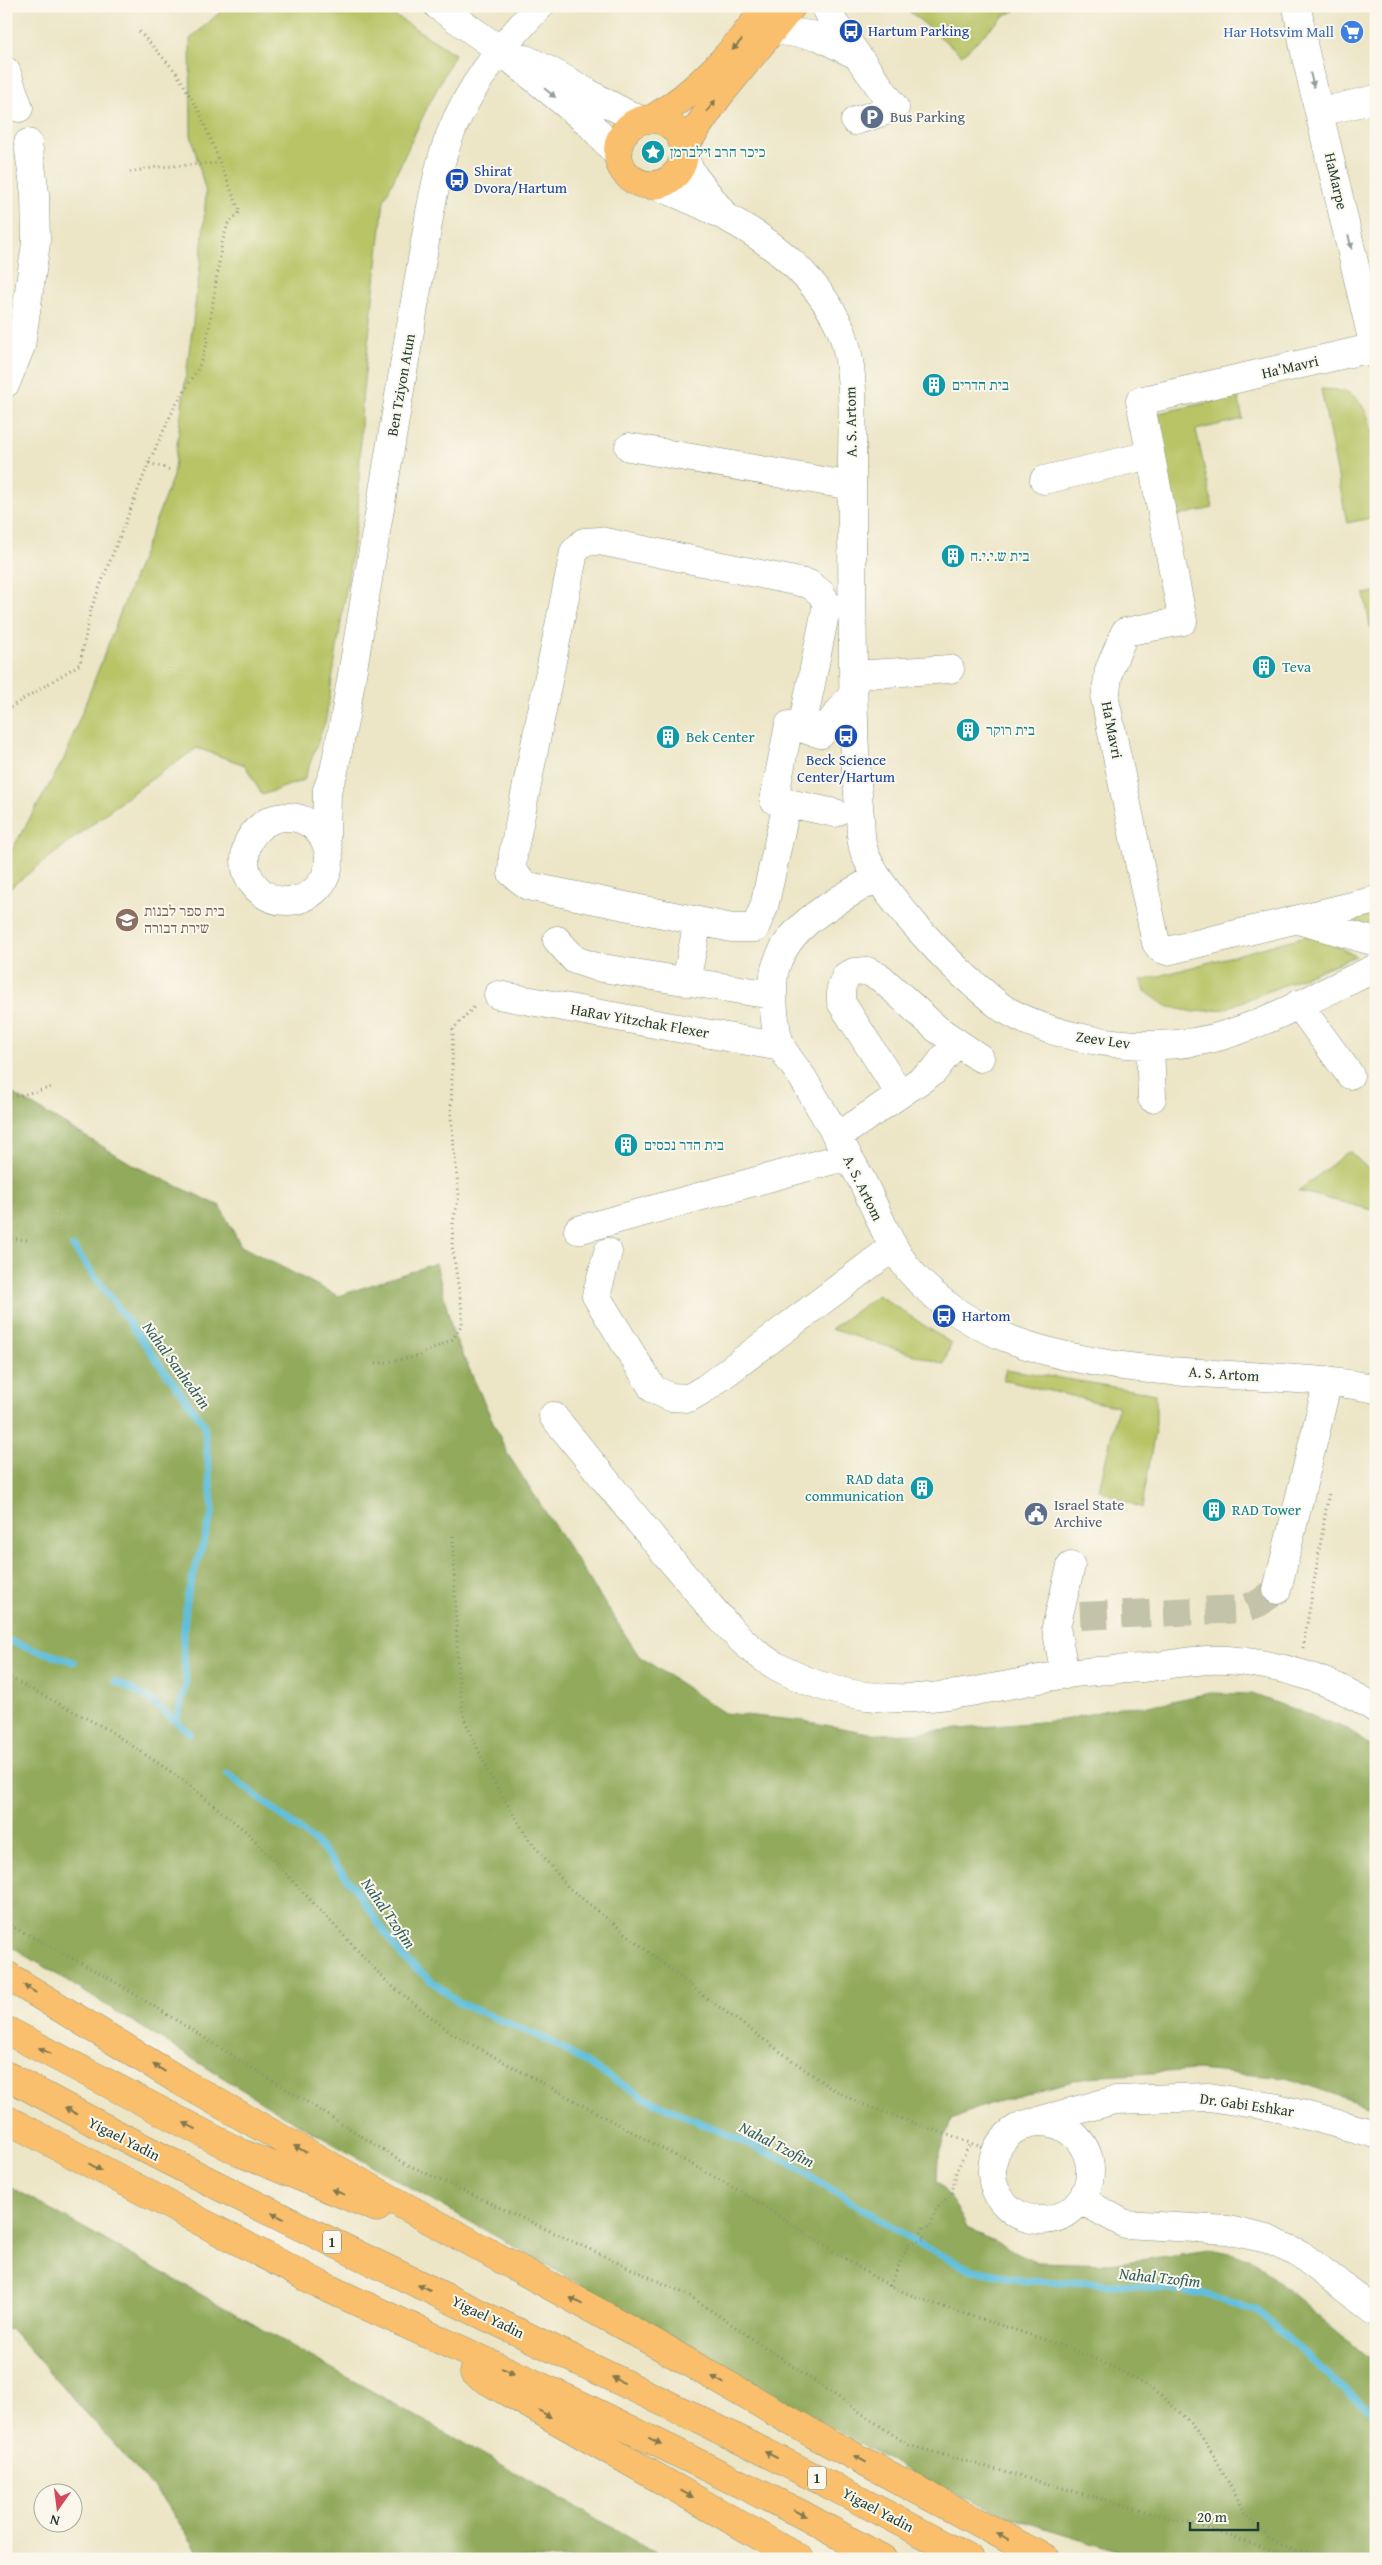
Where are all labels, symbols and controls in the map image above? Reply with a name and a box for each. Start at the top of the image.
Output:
bus stop icon: Hartum Parking [838,18,864,44]
supermarket icon: Har Hotsvim Mall [1339,19,1365,45]
place label: Hartum Parking [868,20,970,41]
place label: Har Hotsvim Mall [1224,21,1334,42]
one-way arrow [731,38,743,50]
one-way arrow [1308,72,1316,87]
one-way arrow [543,87,556,98]
one-way arrow [706,100,717,113]
parking icon: Bus Parking [859,104,885,130]
place label: Bus Parking [890,106,965,127]
place icon: כיכר הרב זילברמן [640,139,666,165]
place label: כיכר הרב זילברמן [670,141,766,162]
street label: HaMarpe [1320,150,1353,211]
place label: Shirat Dvora/Hartum [474,160,568,198]
bus stop icon: Shirat Dvora/Hartum [444,167,470,193]
one-way arrow [1346,234,1354,249]
street label: Ben Tziyon Atun [381,331,420,438]
street label: Ha'Mavri [1259,350,1320,383]
building icon: בית הדרים [921,372,947,398]
place label: בית הדרים [952,374,1009,395]
street label: A. S. Artom [839,386,862,458]
building icon: בית ש.י.י.ח [940,543,966,569]
place label: בית ש.י.י.ח [970,545,1029,566]
building icon: Teva [1251,654,1277,680]
place label: Teva [1282,656,1311,677]
street label: Ha'Mavri [1097,699,1128,760]
building icon: בית רוקר [955,717,981,743]
place label: בית רוקר [986,719,1035,740]
bus stop icon: Beck Science Center/Hartum [833,723,859,749]
building icon: Bek Center [655,724,681,750]
place label: Bek Center [686,726,755,747]
place label: Beck Science Center/Hartum [797,749,896,787]
place label: בית ספר לבנות שירת דבורה [144,900,225,938]
school or university icon: בית ספר לבנות שירת דבורה [114,907,140,933]
street label: HaRav Yitzchak Flexer [569,998,711,1043]
street label: Zeev Lev [1075,1025,1132,1054]
building icon: בית הדר נכסים [613,1132,639,1158]
place label: בית הדר נכסים [644,1134,724,1155]
street label: A. S. Artom [838,1151,889,1225]
bus stop icon: Hartom [931,1303,957,1329]
place label: Hartom [962,1305,1011,1326]
water label: Nahal Sanhedrin [137,1316,217,1414]
street label: A. S. Artom [1188,1361,1261,1386]
place label: RAD data communication [805,1468,905,1506]
building icon: RAD data communication [909,1475,935,1501]
place label: Israel State Archive [1054,1494,1124,1532]
building icon: RAD Tower [1201,1497,1227,1523]
place label: RAD Tower [1232,1499,1301,1520]
public building icon: Israel State Archive [1023,1501,1049,1527]
water label: Nahal Tzofim [355,1872,422,1953]
one-way arrow [23,1985,36,1994]
one-way arrow [38,2047,53,2055]
one-way arrow [153,2064,166,2073]
street label: Dr. Gabi Eshkar [1198,2087,1296,2122]
one-way arrow [64,2106,77,2115]
street label: Yigael Yadin [85,2111,164,2166]
water label: Nahal Tzofim [734,2114,819,2173]
one-way arrow [182,2122,197,2130]
one-way arrow [293,2145,308,2153]
one-way arrow [88,2163,102,2172]
one-way arrow [331,2188,345,2196]
one-way arrow [271,2212,285,2220]
road number: 1 [323,2230,341,2254]
water label: Nahal Tzofim [1117,2261,1202,2293]
one-way arrow [417,2282,431,2290]
street label: Yigael Yadin [448,2290,528,2343]
one-way arrow [569,2296,583,2305]
one-way arrow [501,2368,515,2376]
one-way arrow [611,2375,625,2383]
one-way arrow [712,2375,725,2384]
one-way arrow [538,2410,553,2418]
one-way arrow [648,2437,662,2445]
one-way arrow [764,2451,779,2459]
one-way arrow [853,2455,867,2463]
road number: 1 [808,2466,826,2490]
north arrow [32,2482,82,2532]
street label: Yigael Yadin [839,2482,918,2537]
one-way arrow [679,2490,694,2498]
scale bar [1190,2500,1257,2532]
text: 20 m [1197,2506,1228,2527]
one-way arrow [793,2509,808,2517]
text: N [47,2510,62,2531]
one-way arrow [996,2532,1010,2540]

